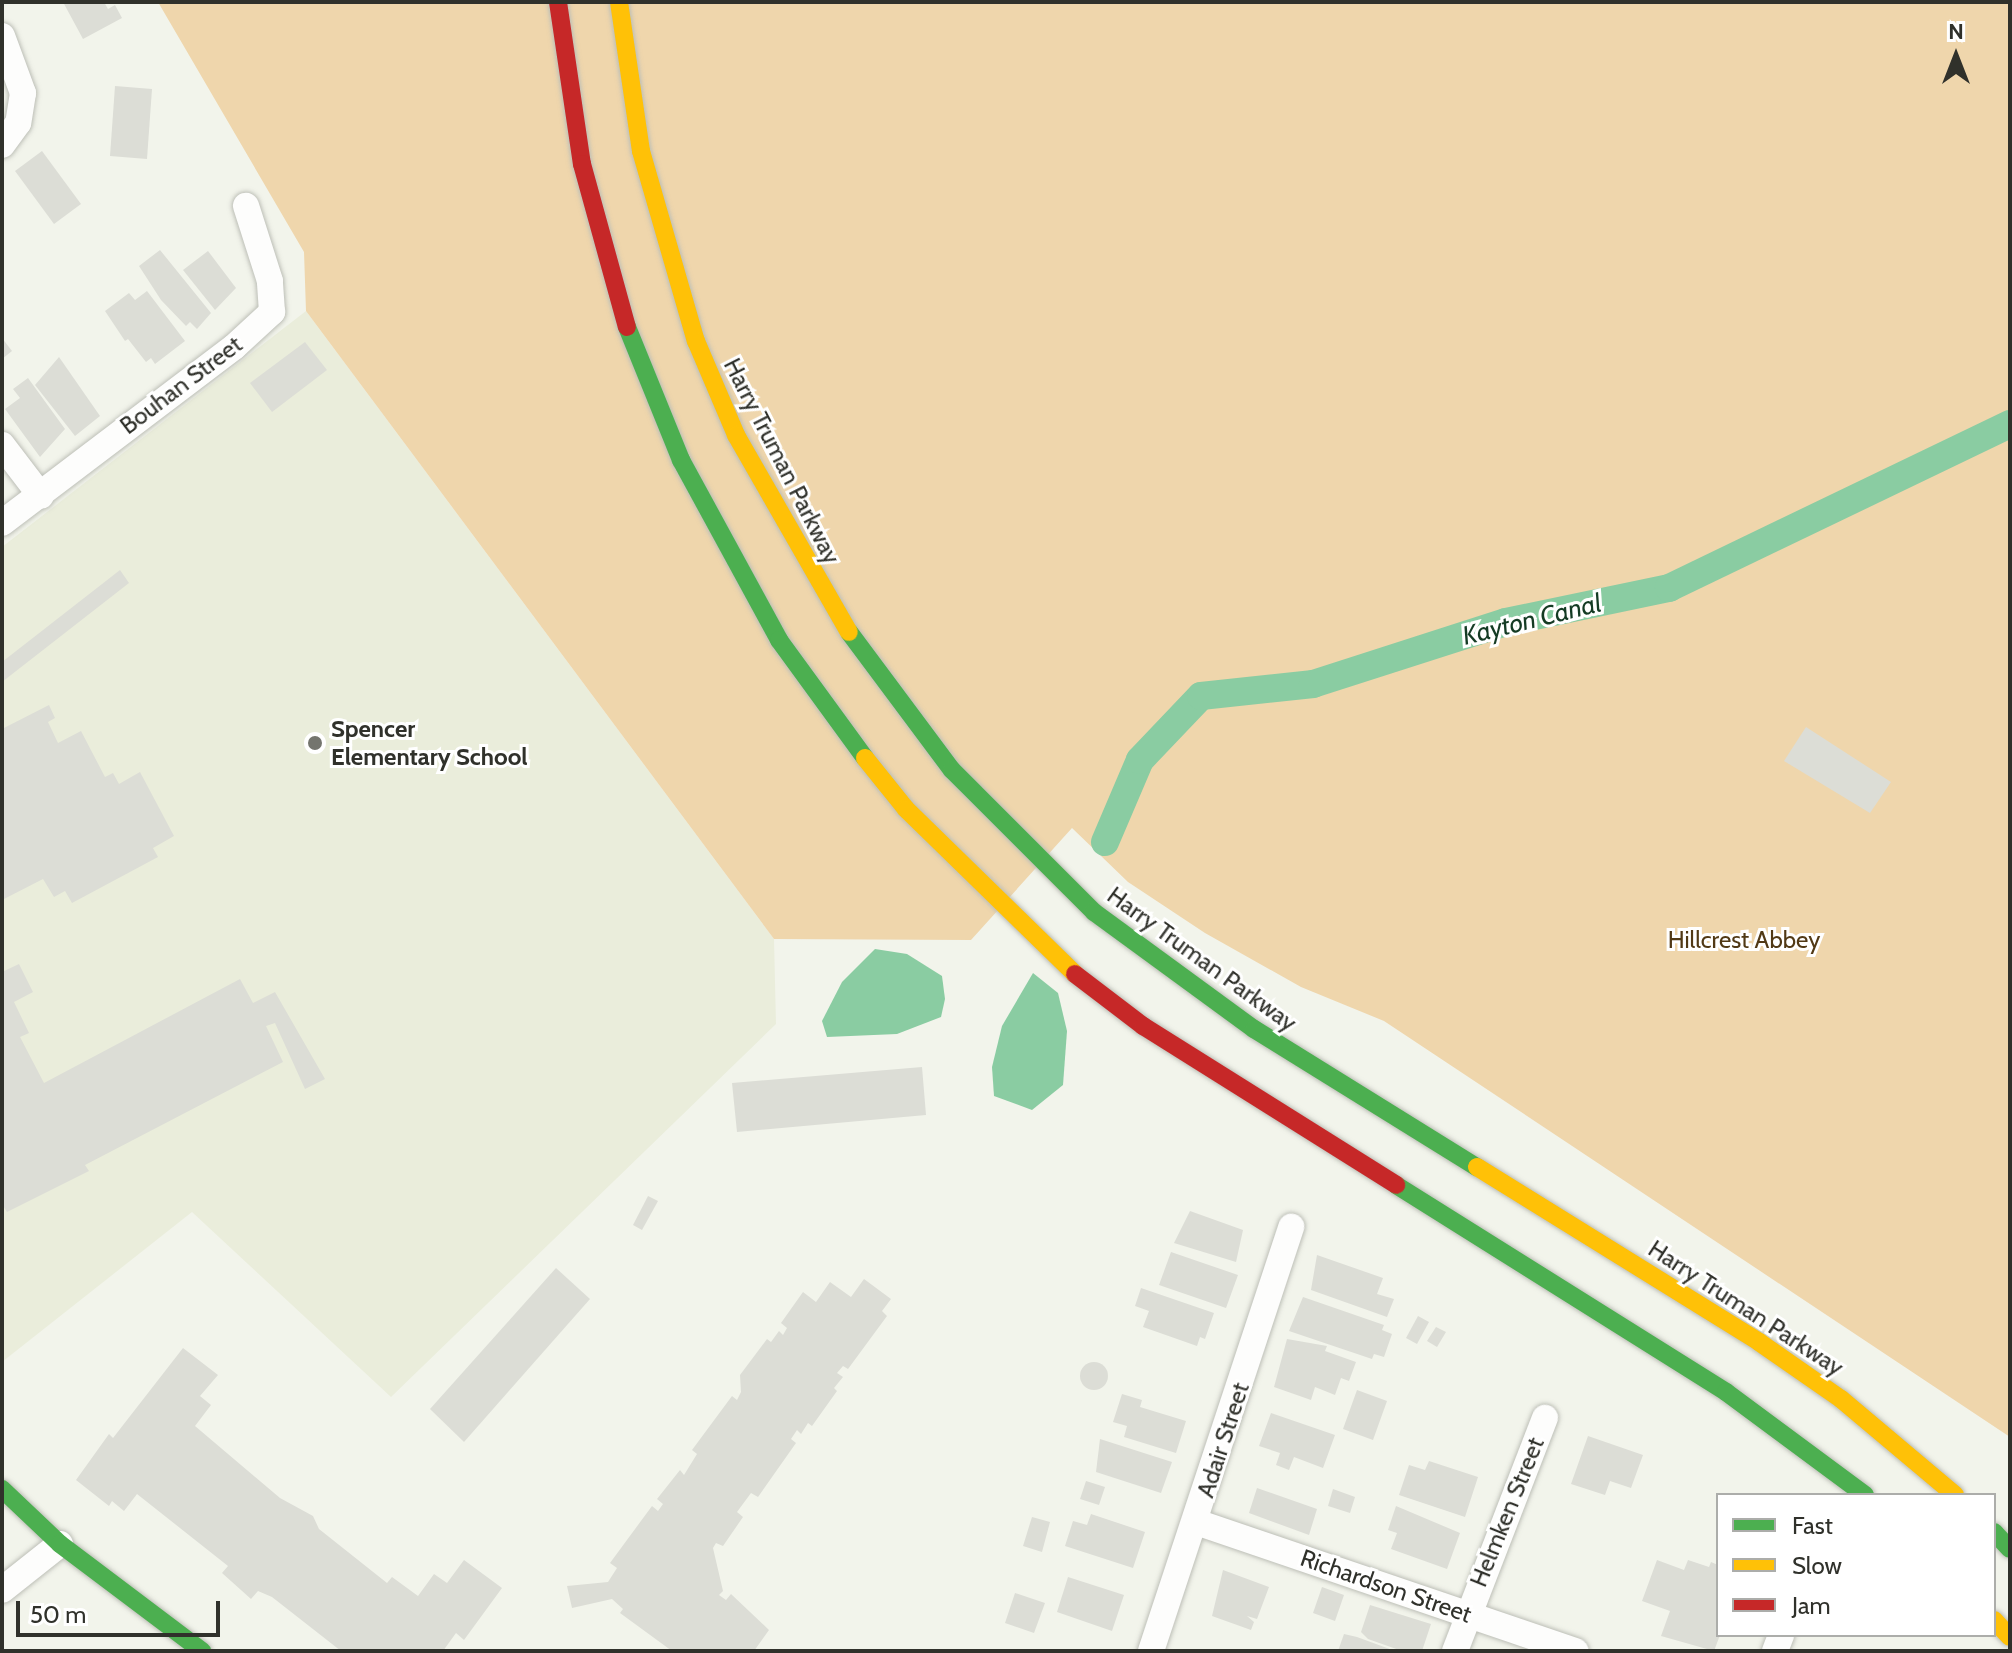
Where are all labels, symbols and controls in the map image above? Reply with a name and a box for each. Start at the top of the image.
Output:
north arrow [1916,16,1996,96]
text: N [1948,18,1964,45]
street label: Bouhan Street [114,330,248,440]
street label: Harry Truman Parkway [718,353,846,569]
water label: Kayton Canal [1459,588,1605,652]
place label: Spencer Elementary School [331,715,528,771]
marker: Spencer Elementary School [306,734,324,752]
street label: Harry Truman Parkway [1102,881,1302,1037]
park label: Hillcrest Abbey [1668,926,1820,954]
street label: Harry Truman Parkway [1643,1234,1849,1382]
street label: Adair Street [1191,1379,1255,1501]
street label: Helmken Street [1464,1433,1550,1591]
legend [1716,1493,1996,1637]
text: Fast [1792,1511,1833,1540]
street label: Richardson Street [1297,1543,1475,1629]
text: Slow [1792,1551,1842,1580]
scale bar [20,1585,224,1635]
text: Jam [1792,1591,1830,1620]
text: 50 m [30,1600,86,1629]

